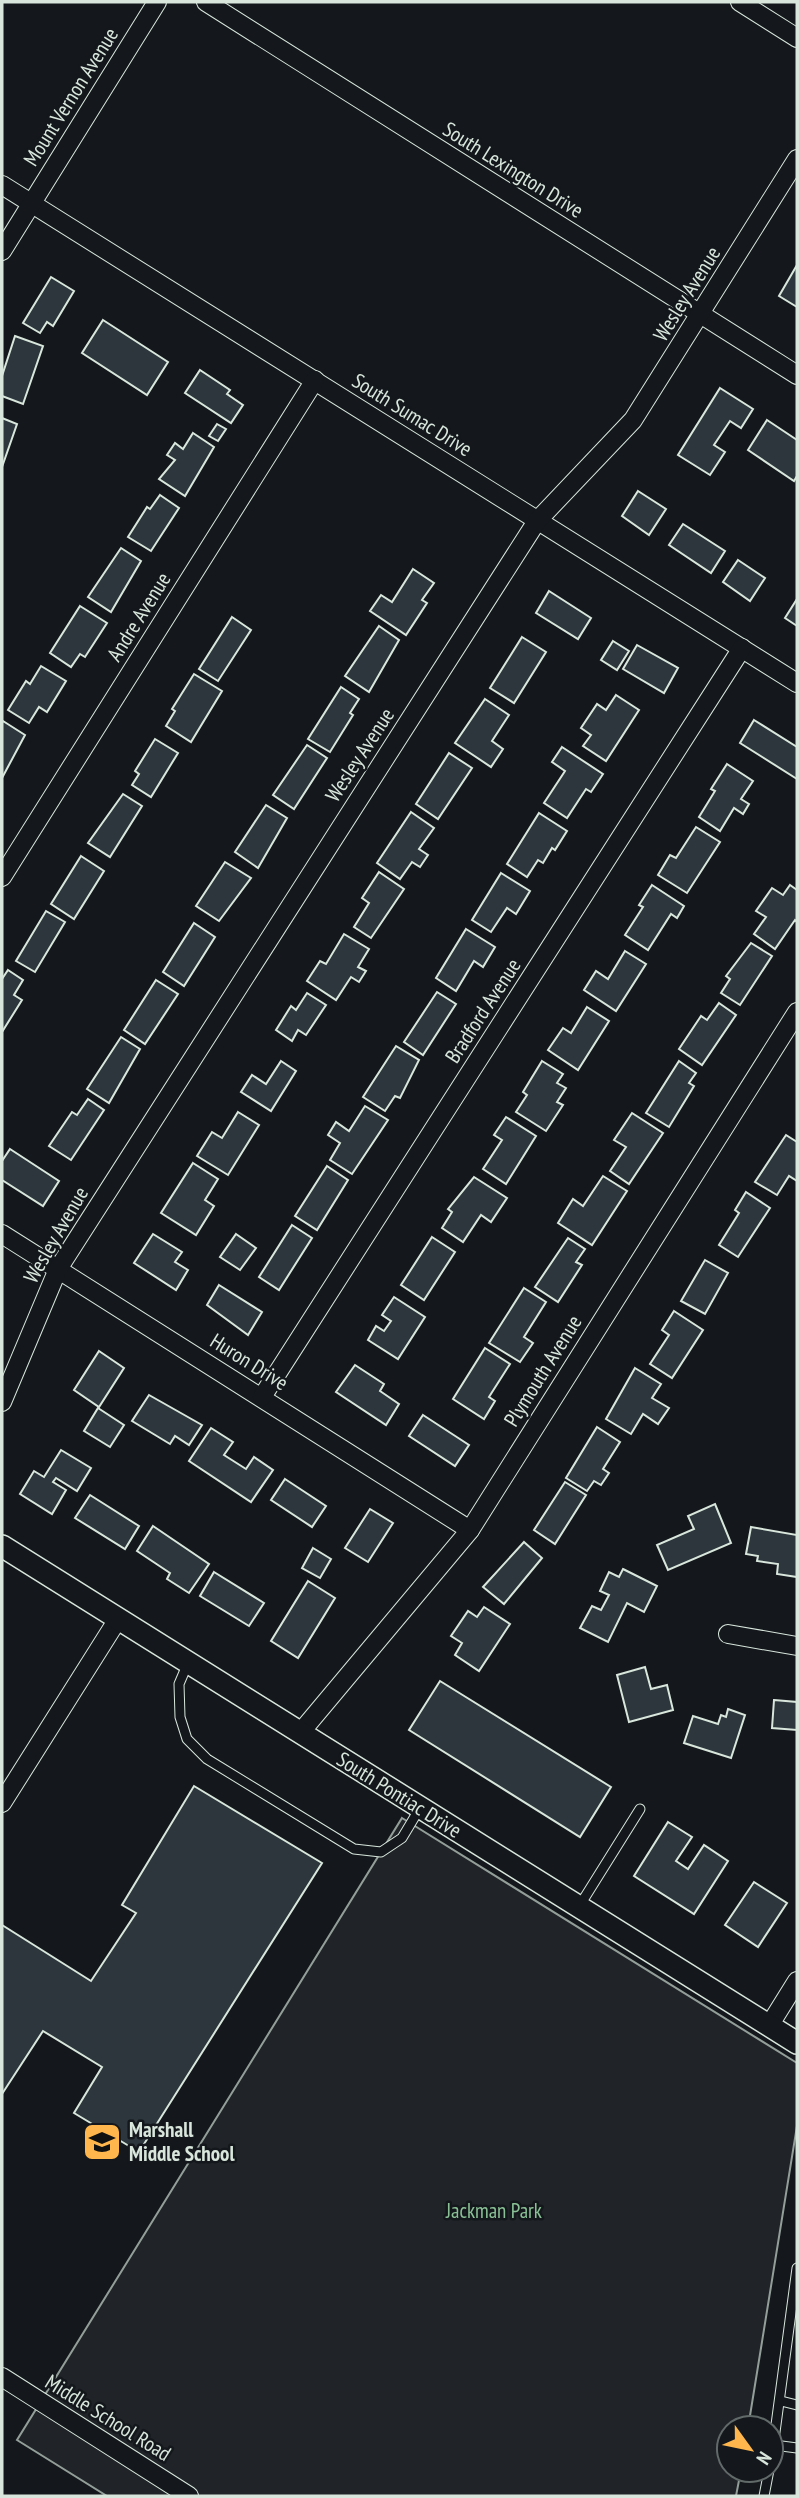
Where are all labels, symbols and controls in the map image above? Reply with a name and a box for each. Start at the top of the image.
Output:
street label: Mount Vernon Avenue [17,23,124,171]
street label: South Lexington Drive [438,116,589,224]
street label: Wesley Avenue [647,241,726,346]
street label: South Sumac Drive [347,367,477,462]
street label: Andre Avenue [101,567,176,666]
street label: Wesley Avenue [319,703,400,807]
street label: Bradford Avenue [439,953,526,1068]
street label: Wesley Avenue [17,1182,94,1288]
street label: Plymouth Avenue [498,1310,587,1431]
street label: Huron Drive [205,1327,293,1396]
street label: South Pontiac Drive [332,1745,467,1844]
place label: Marshall Middle School [129,2116,235,2167]
school or university icon: Marshall Middle School [81,2121,123,2163]
park label: Jackman Park [445,2197,542,2224]
street label: Middle School Road [40,2368,176,2467]
north arrow [715,2414,785,2484]
text: N [751,2447,777,2469]

